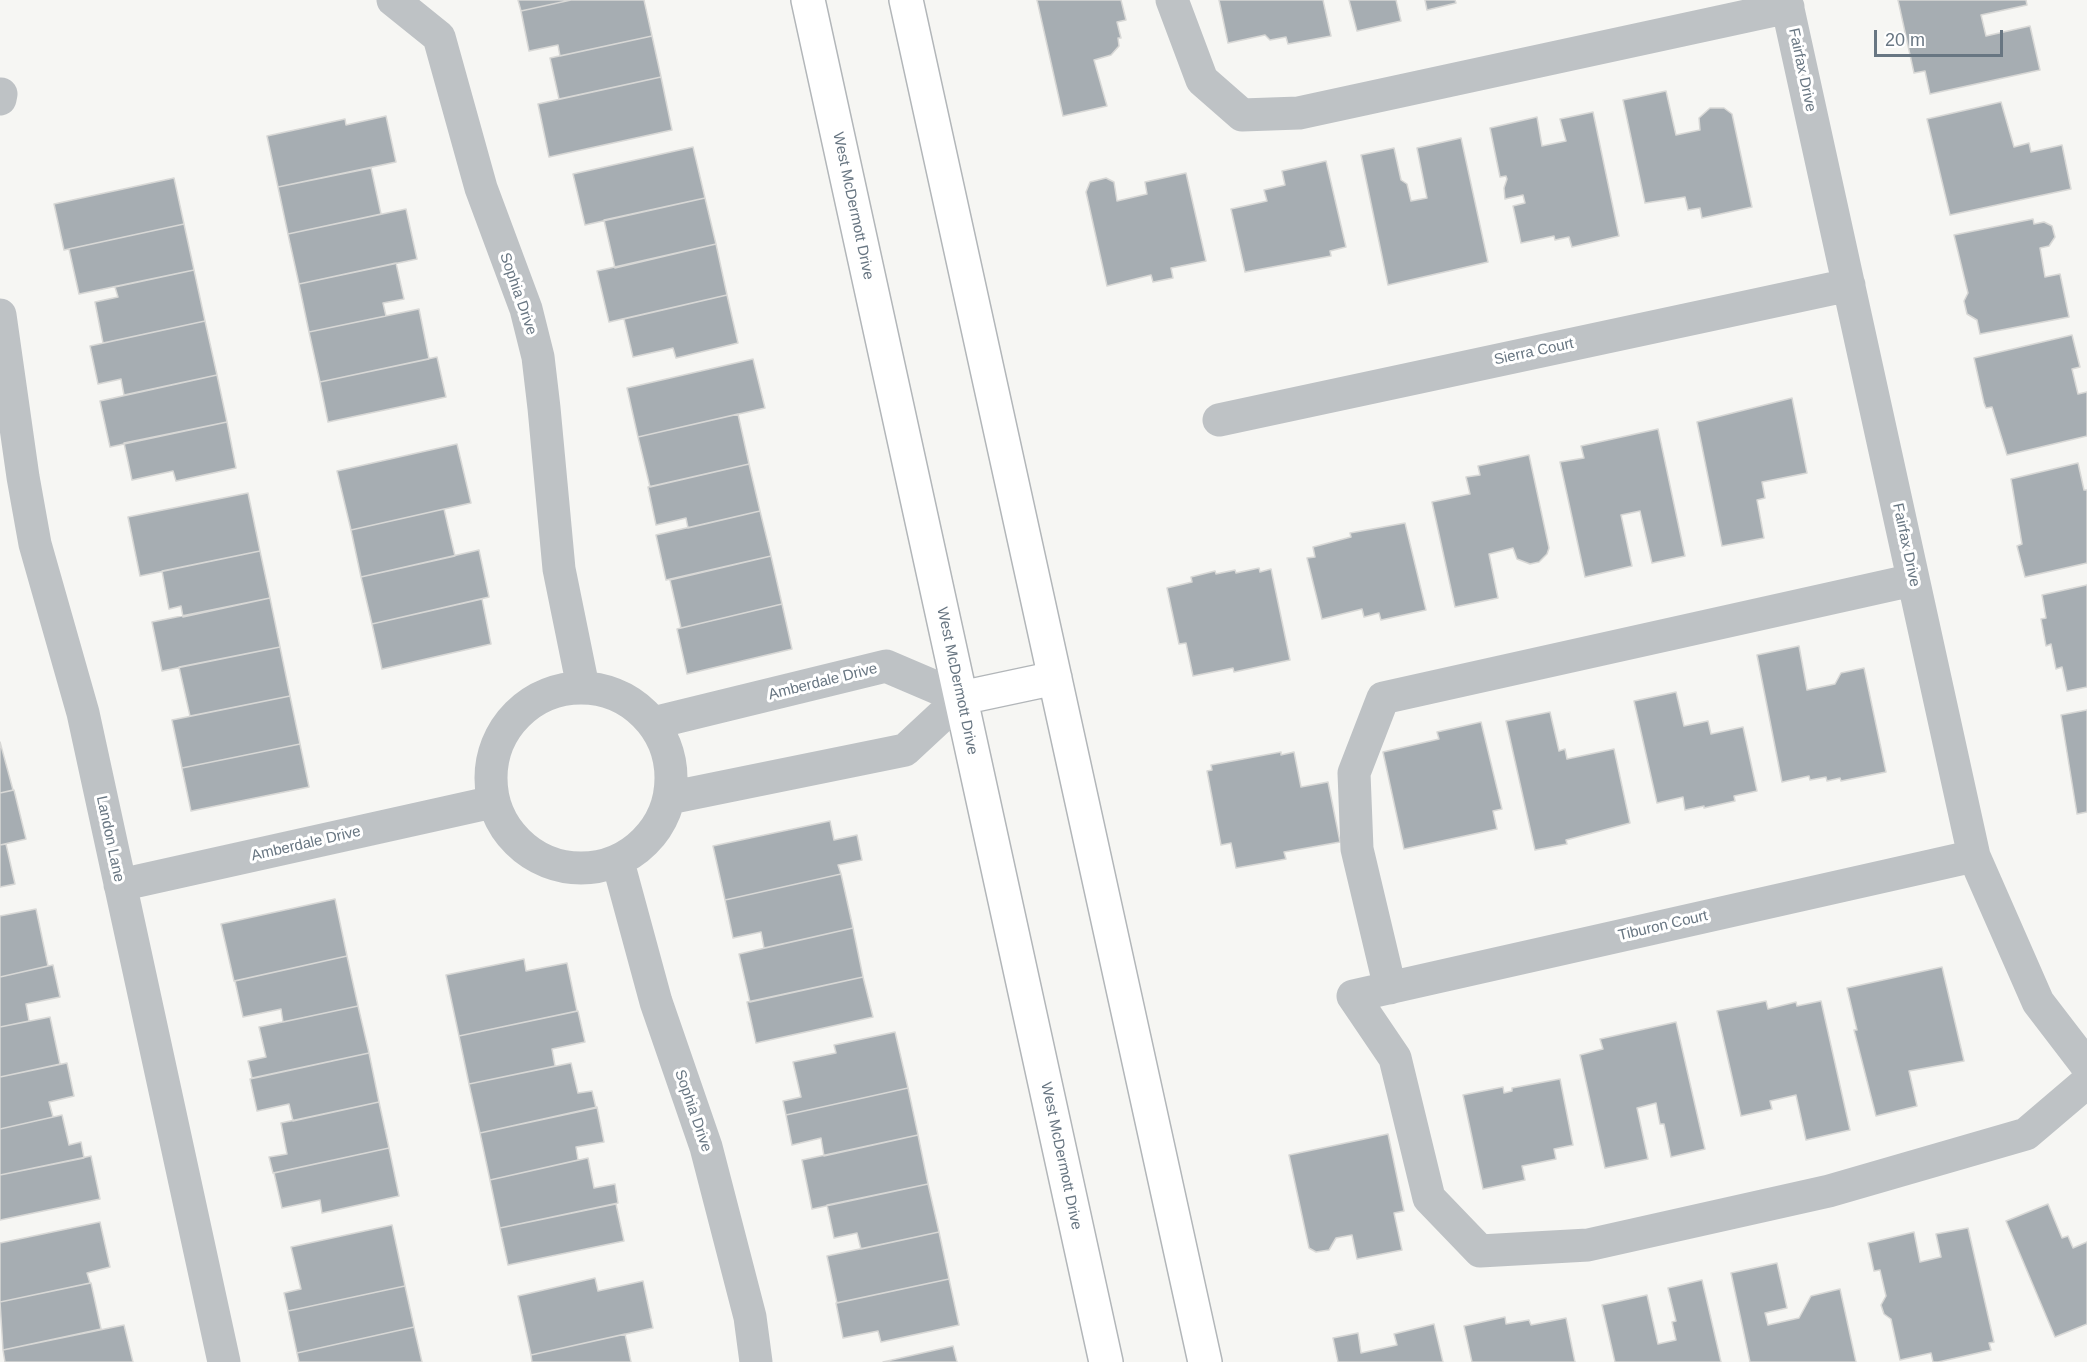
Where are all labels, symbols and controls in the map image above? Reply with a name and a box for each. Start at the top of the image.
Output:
scale bar [1877,18,2006,56]
street label: Fairfax Drive [1784,27,1820,113]
text: 20 m [1885,30,1925,50]
street label: West McDermott Drive [829,130,877,282]
street label: Sophia Drive [496,250,540,338]
street label: Sierra Court [1493,335,1575,369]
street label: Fairfax Drive [1888,502,1924,588]
street label: West McDermott Drive [933,605,981,757]
street label: Amberdale Drive [767,660,879,704]
street label: Landon Lane [92,794,128,884]
street label: Amberdale Drive [250,823,362,865]
street label: Tiburon Court [1617,907,1709,945]
street label: Sophia Drive [671,1067,715,1155]
street label: West McDermott Drive [1037,1080,1085,1232]

